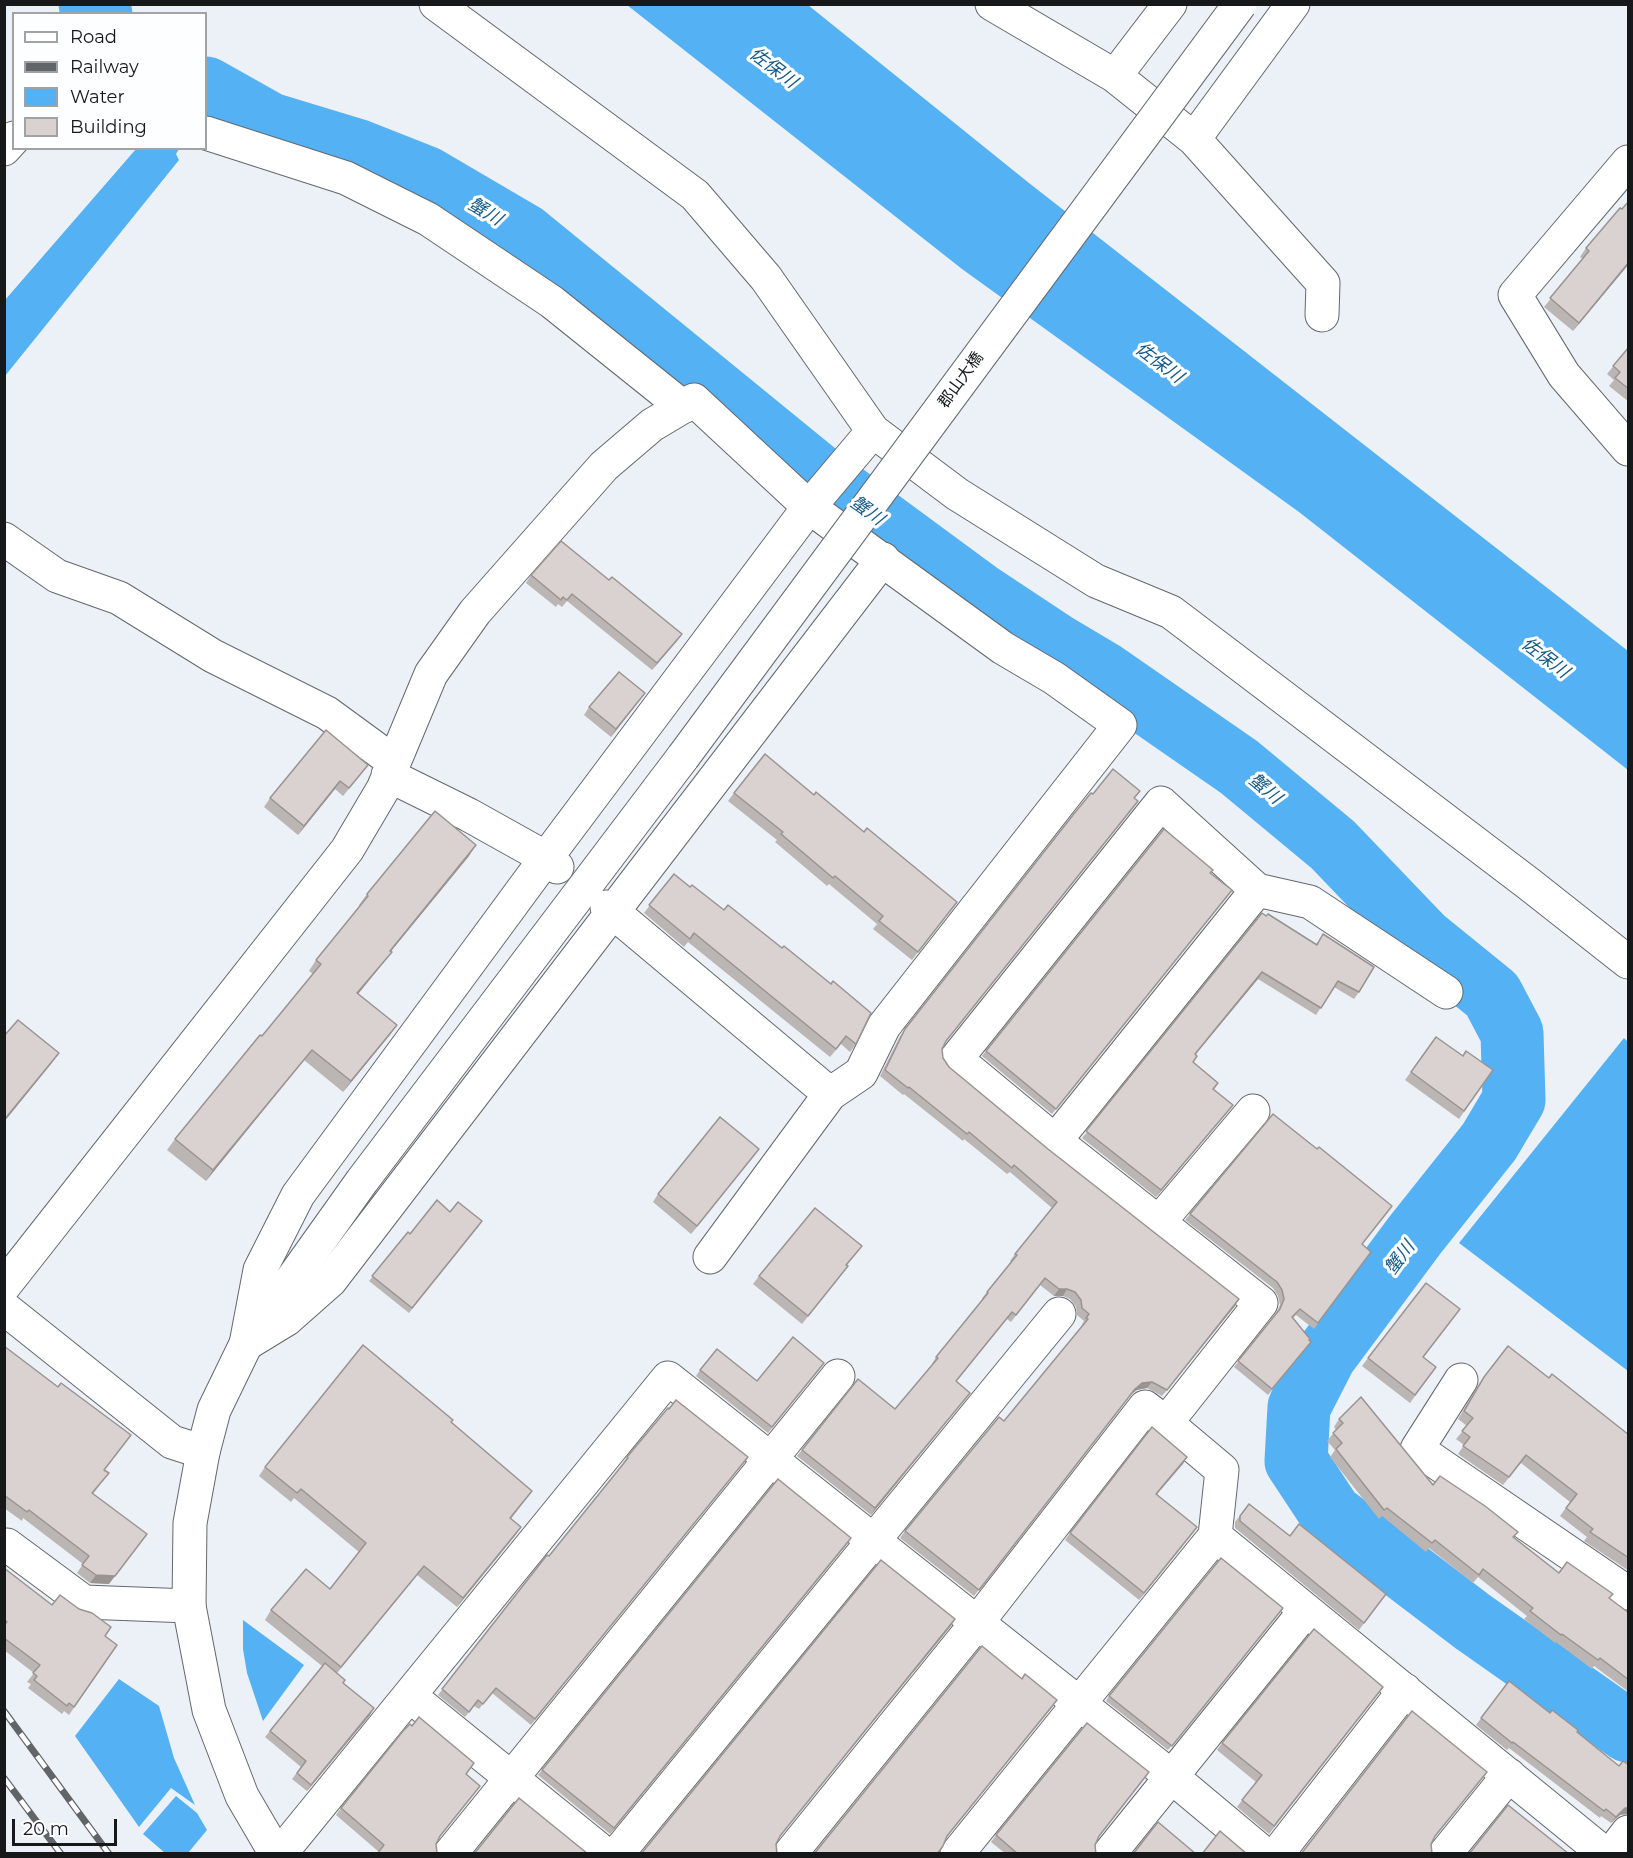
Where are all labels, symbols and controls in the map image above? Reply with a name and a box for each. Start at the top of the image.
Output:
legend [12,12,207,150]
text: Road [70,26,117,48]
water label: 佐保川 [745,43,801,93]
text: Railway [70,56,139,78]
text: Water [70,86,125,108]
text: Building [70,116,147,138]
water label: 蟹川 [464,193,506,231]
water label: 佐保川 [1131,338,1187,388]
street label: 郡山大橋 [934,348,988,412]
water label: 蟹川 [846,492,888,530]
water label: 佐保川 [1517,633,1573,683]
water label: 蟹川 [1244,769,1286,809]
water label: 蟹川 [1381,1237,1419,1279]
scale bar [15,1807,120,1845]
text: 20 m [23,1818,69,1840]

